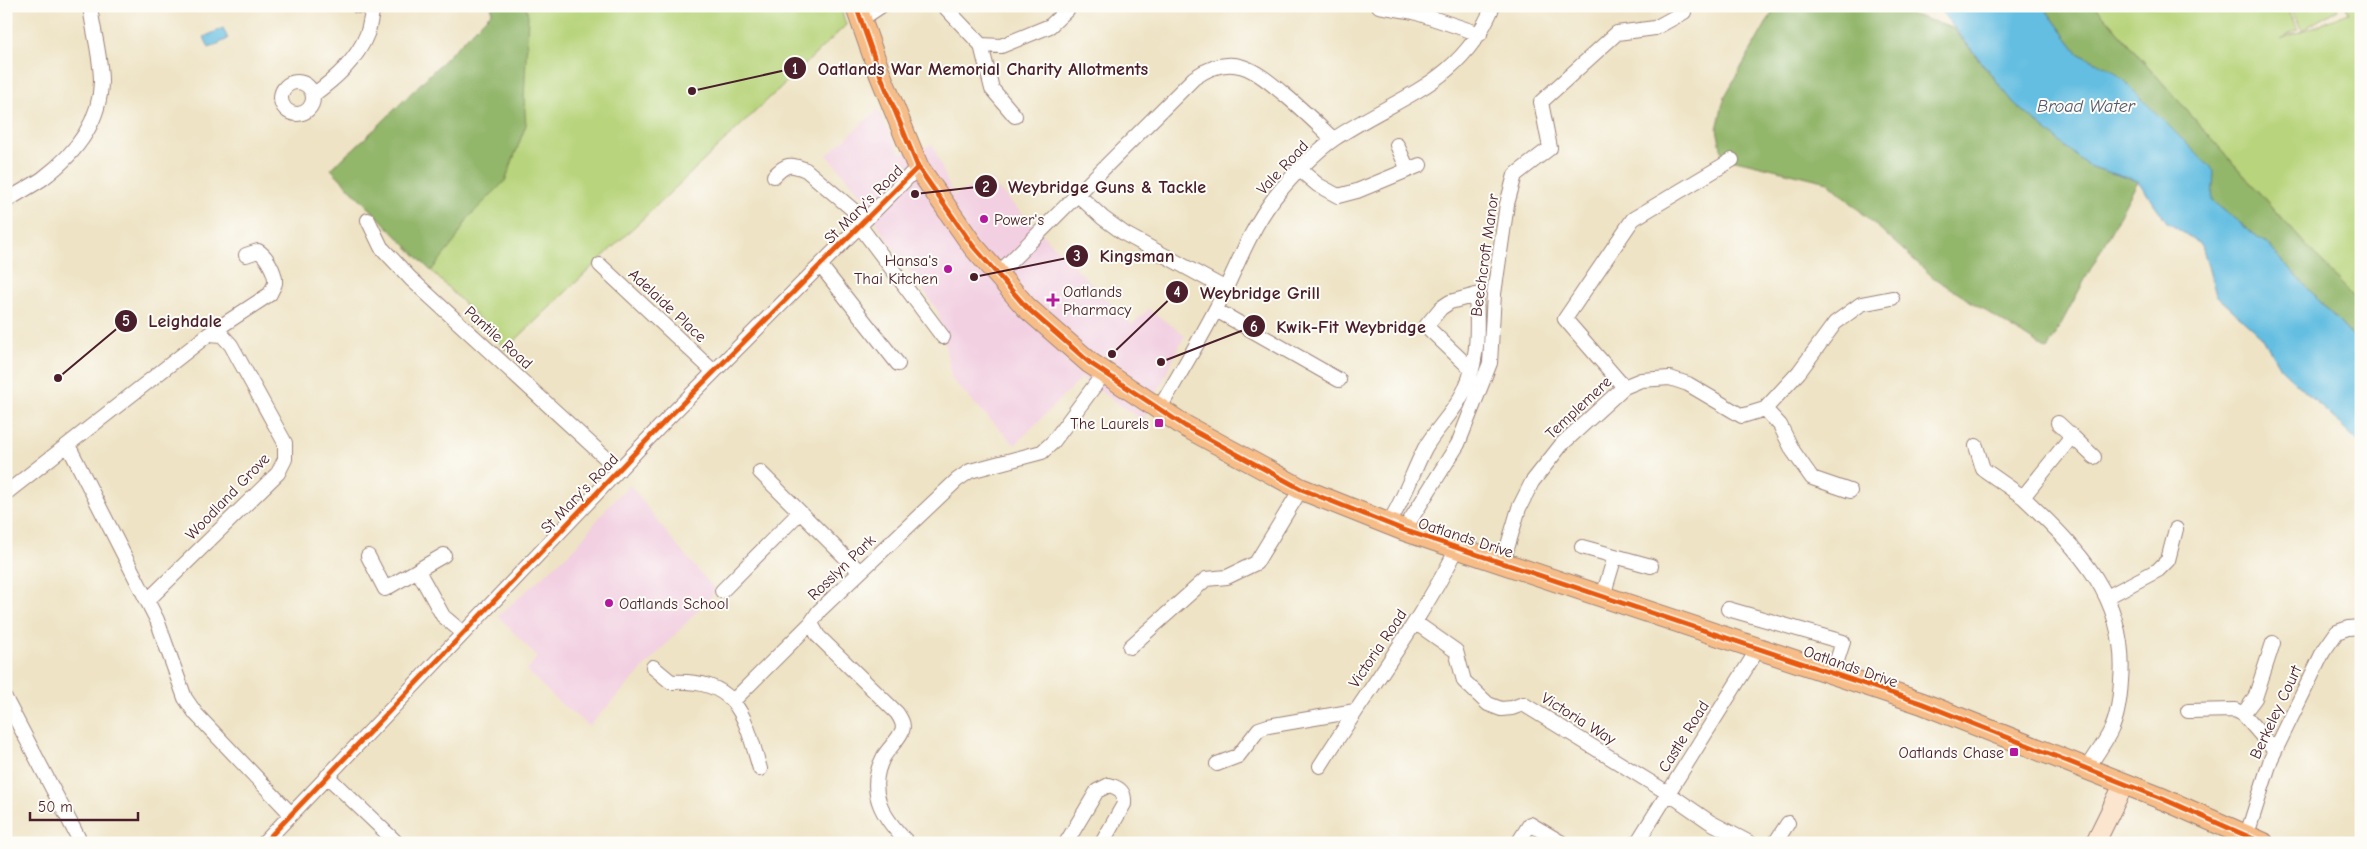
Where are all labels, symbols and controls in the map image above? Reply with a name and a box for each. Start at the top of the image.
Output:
callout: Oatlands War Memorial Charity Allotments [783,52,1158,85]
text: Oatlands War Memorial Charity Allotments [818,59,1149,80]
text: 1 [792,60,798,78]
water label: Broad Water [2037,96,2136,117]
street label: Vale Road [1253,137,1312,198]
street label: St Mary's Road [821,162,907,248]
callout: Weybridge Guns & Tackle [973,170,1216,203]
text: Weybridge Guns & Tackle [1008,177,1206,198]
text: 2 [982,178,990,196]
street label: Beechcroft Manor [1467,192,1503,318]
place label: Power's [994,211,1044,229]
marker: Power's [978,213,990,225]
callout: Kingsman [1064,240,1184,273]
text: Kingsman [1099,246,1175,267]
text: 3 [1073,247,1081,265]
place label: Hansa's Thai Kitchen [854,252,938,288]
marker: Hansa's Thai Kitchen [942,263,954,275]
street label: Adelaide Place [625,265,710,346]
callout: Weybridge Grill [1165,276,1330,309]
place label: Oatlands Pharmacy [1063,283,1132,319]
text: 4 [1173,283,1181,301]
text: Weybridge Grill [1200,283,1320,304]
marker: Oatlands Pharmacy [1047,294,1059,306]
street label: Pantile Road [461,303,536,373]
callout: Leighdale [114,304,232,337]
callout: Kwik-Fit Weybridge [1241,310,1436,343]
text: Leighdale [148,311,222,332]
text: 5 [122,312,130,330]
text: Kwik-Fit Weybridge [1276,317,1426,338]
text: 6 [1250,318,1258,336]
street label: Templemere [1542,373,1615,443]
place label: The Laurels [1070,415,1149,433]
marker: The Laurels [1153,417,1165,429]
street label: Woodland Grove [182,450,274,544]
street label: St Mary's Road [537,450,622,537]
street label: Oatlands Drive [1416,514,1515,562]
street label: Rosslyn Park [804,531,879,604]
place label: Oatlands School [619,595,729,613]
marker: Oatlands School [603,597,615,609]
street label: Victoria Road [1345,606,1411,691]
street label: Oatlands Drive [1801,642,1900,692]
street label: Berkeley Court [2246,662,2306,762]
street label: Victoria Way [1538,689,1620,749]
street label: Castle Road [1655,698,1713,776]
place label: Oatlands Chase [1899,744,2004,762]
marker: Oatlands Chase [2008,746,2020,758]
scale bar [30,789,138,821]
text: 50 m [38,798,73,816]

